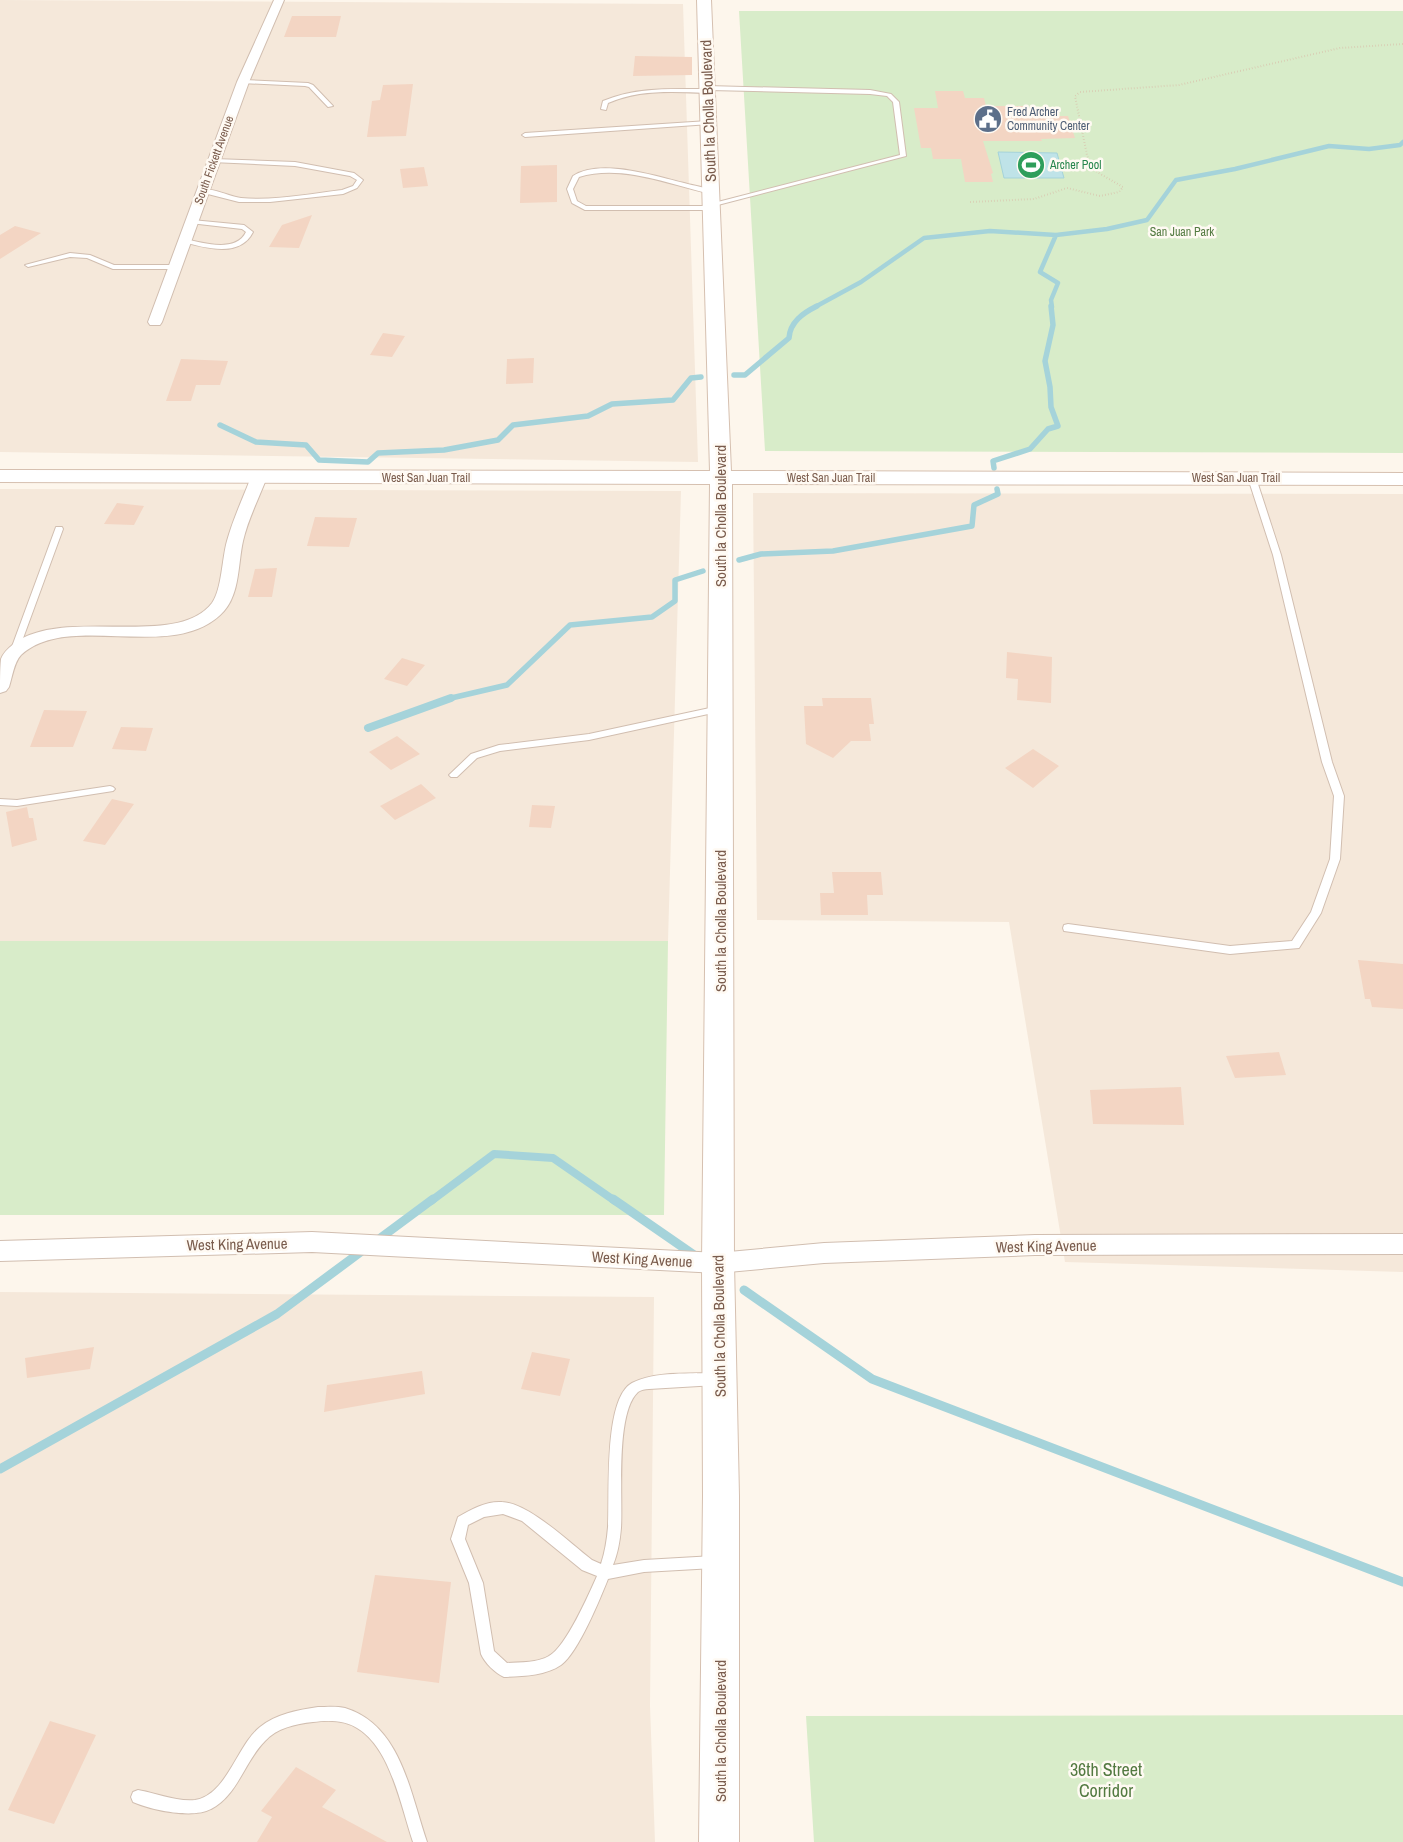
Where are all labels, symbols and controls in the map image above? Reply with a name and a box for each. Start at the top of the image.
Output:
street label: South la Cholla Boulevard [695,40,721,182]
public building icon: Fred Archer Community Center [973,104,1003,134]
place label: Fred Archer Community Center [1007,104,1090,134]
street label: South Fickett Avenue [191,113,237,207]
sports icon: Archer Pool [1016,150,1046,180]
place label: Archer Pool [1049,157,1101,173]
park label: San Juan Park [1150,224,1214,240]
street label: South la Cholla Boulevard [710,445,731,587]
street label: West San Juan Trail [382,470,470,486]
street label: West San Juan Trail [787,470,875,486]
street label: West San Juan Trail [1192,470,1280,486]
street label: South la Cholla Boulevard [710,850,731,992]
street label: West King Avenue [186,1233,288,1255]
street label: West King Avenue [995,1235,1097,1257]
street label: West King Avenue [591,1246,693,1272]
street label: South la Cholla Boulevard [707,1255,731,1397]
street label: South la Cholla Boulevard [710,1660,731,1802]
park label: 36th Street Corridor [1070,1757,1142,1803]

